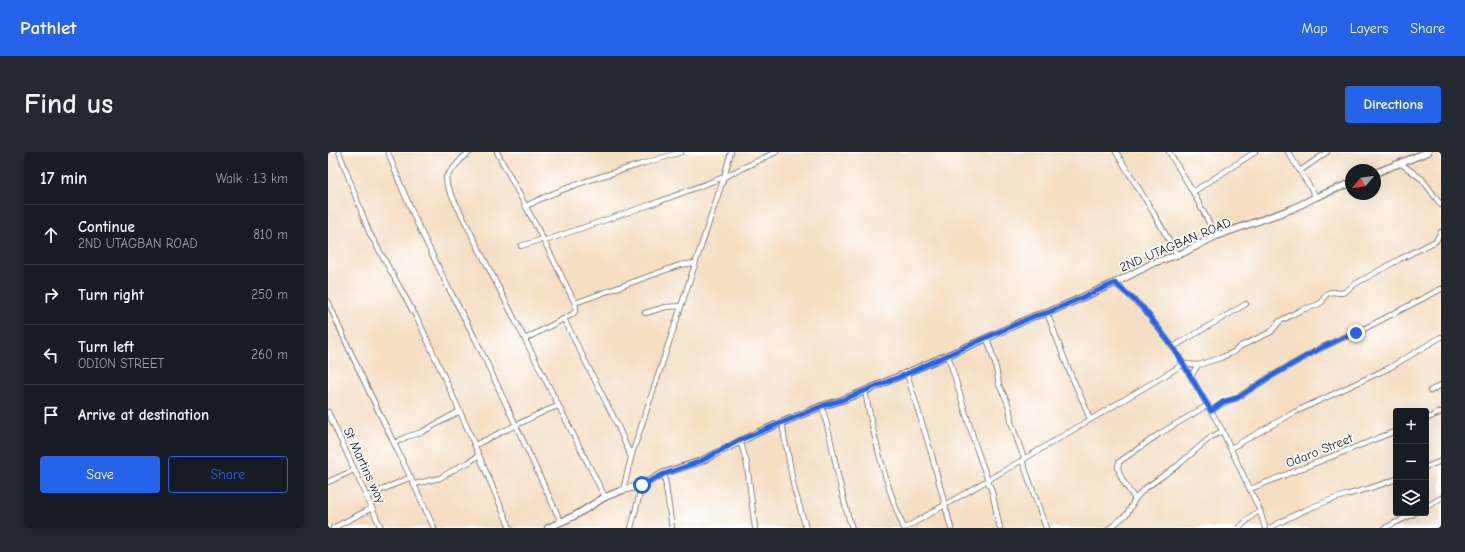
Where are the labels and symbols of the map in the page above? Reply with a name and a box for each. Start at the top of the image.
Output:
north arrow [1345,164,1381,200]
street label: 2ND UTAGBAN ROAD [1117,214,1233,275]
route end [1347,324,1365,342]
street label: St Martins way [340,425,389,506]
street label: Odaro Street [1284,430,1356,471]
route start [633,476,651,494]

